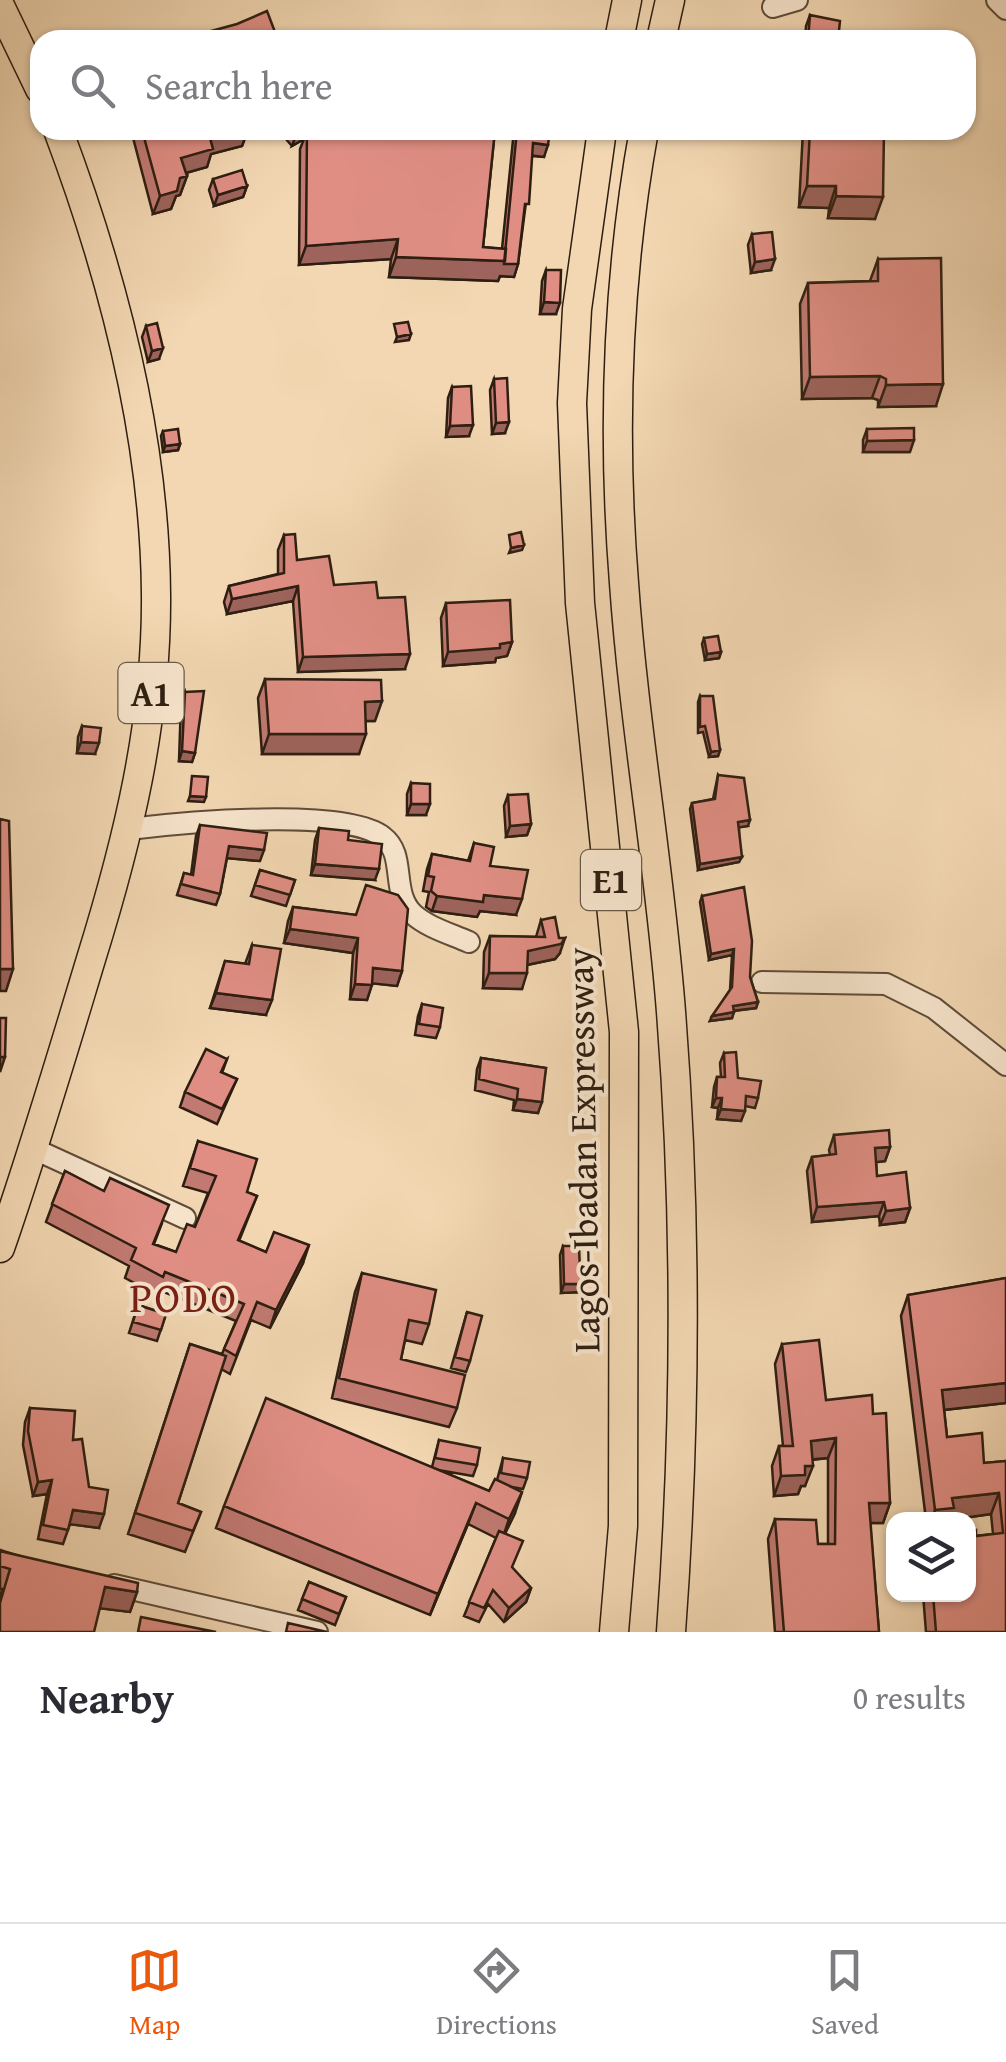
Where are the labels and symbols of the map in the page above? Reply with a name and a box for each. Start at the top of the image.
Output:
road number: A1 [118,663,184,723]
road number: E1 [581,850,641,910]
street label: Lagos-Ibadan Expressway [550,947,614,1353]
district label: PODO [129,1266,239,1327]

